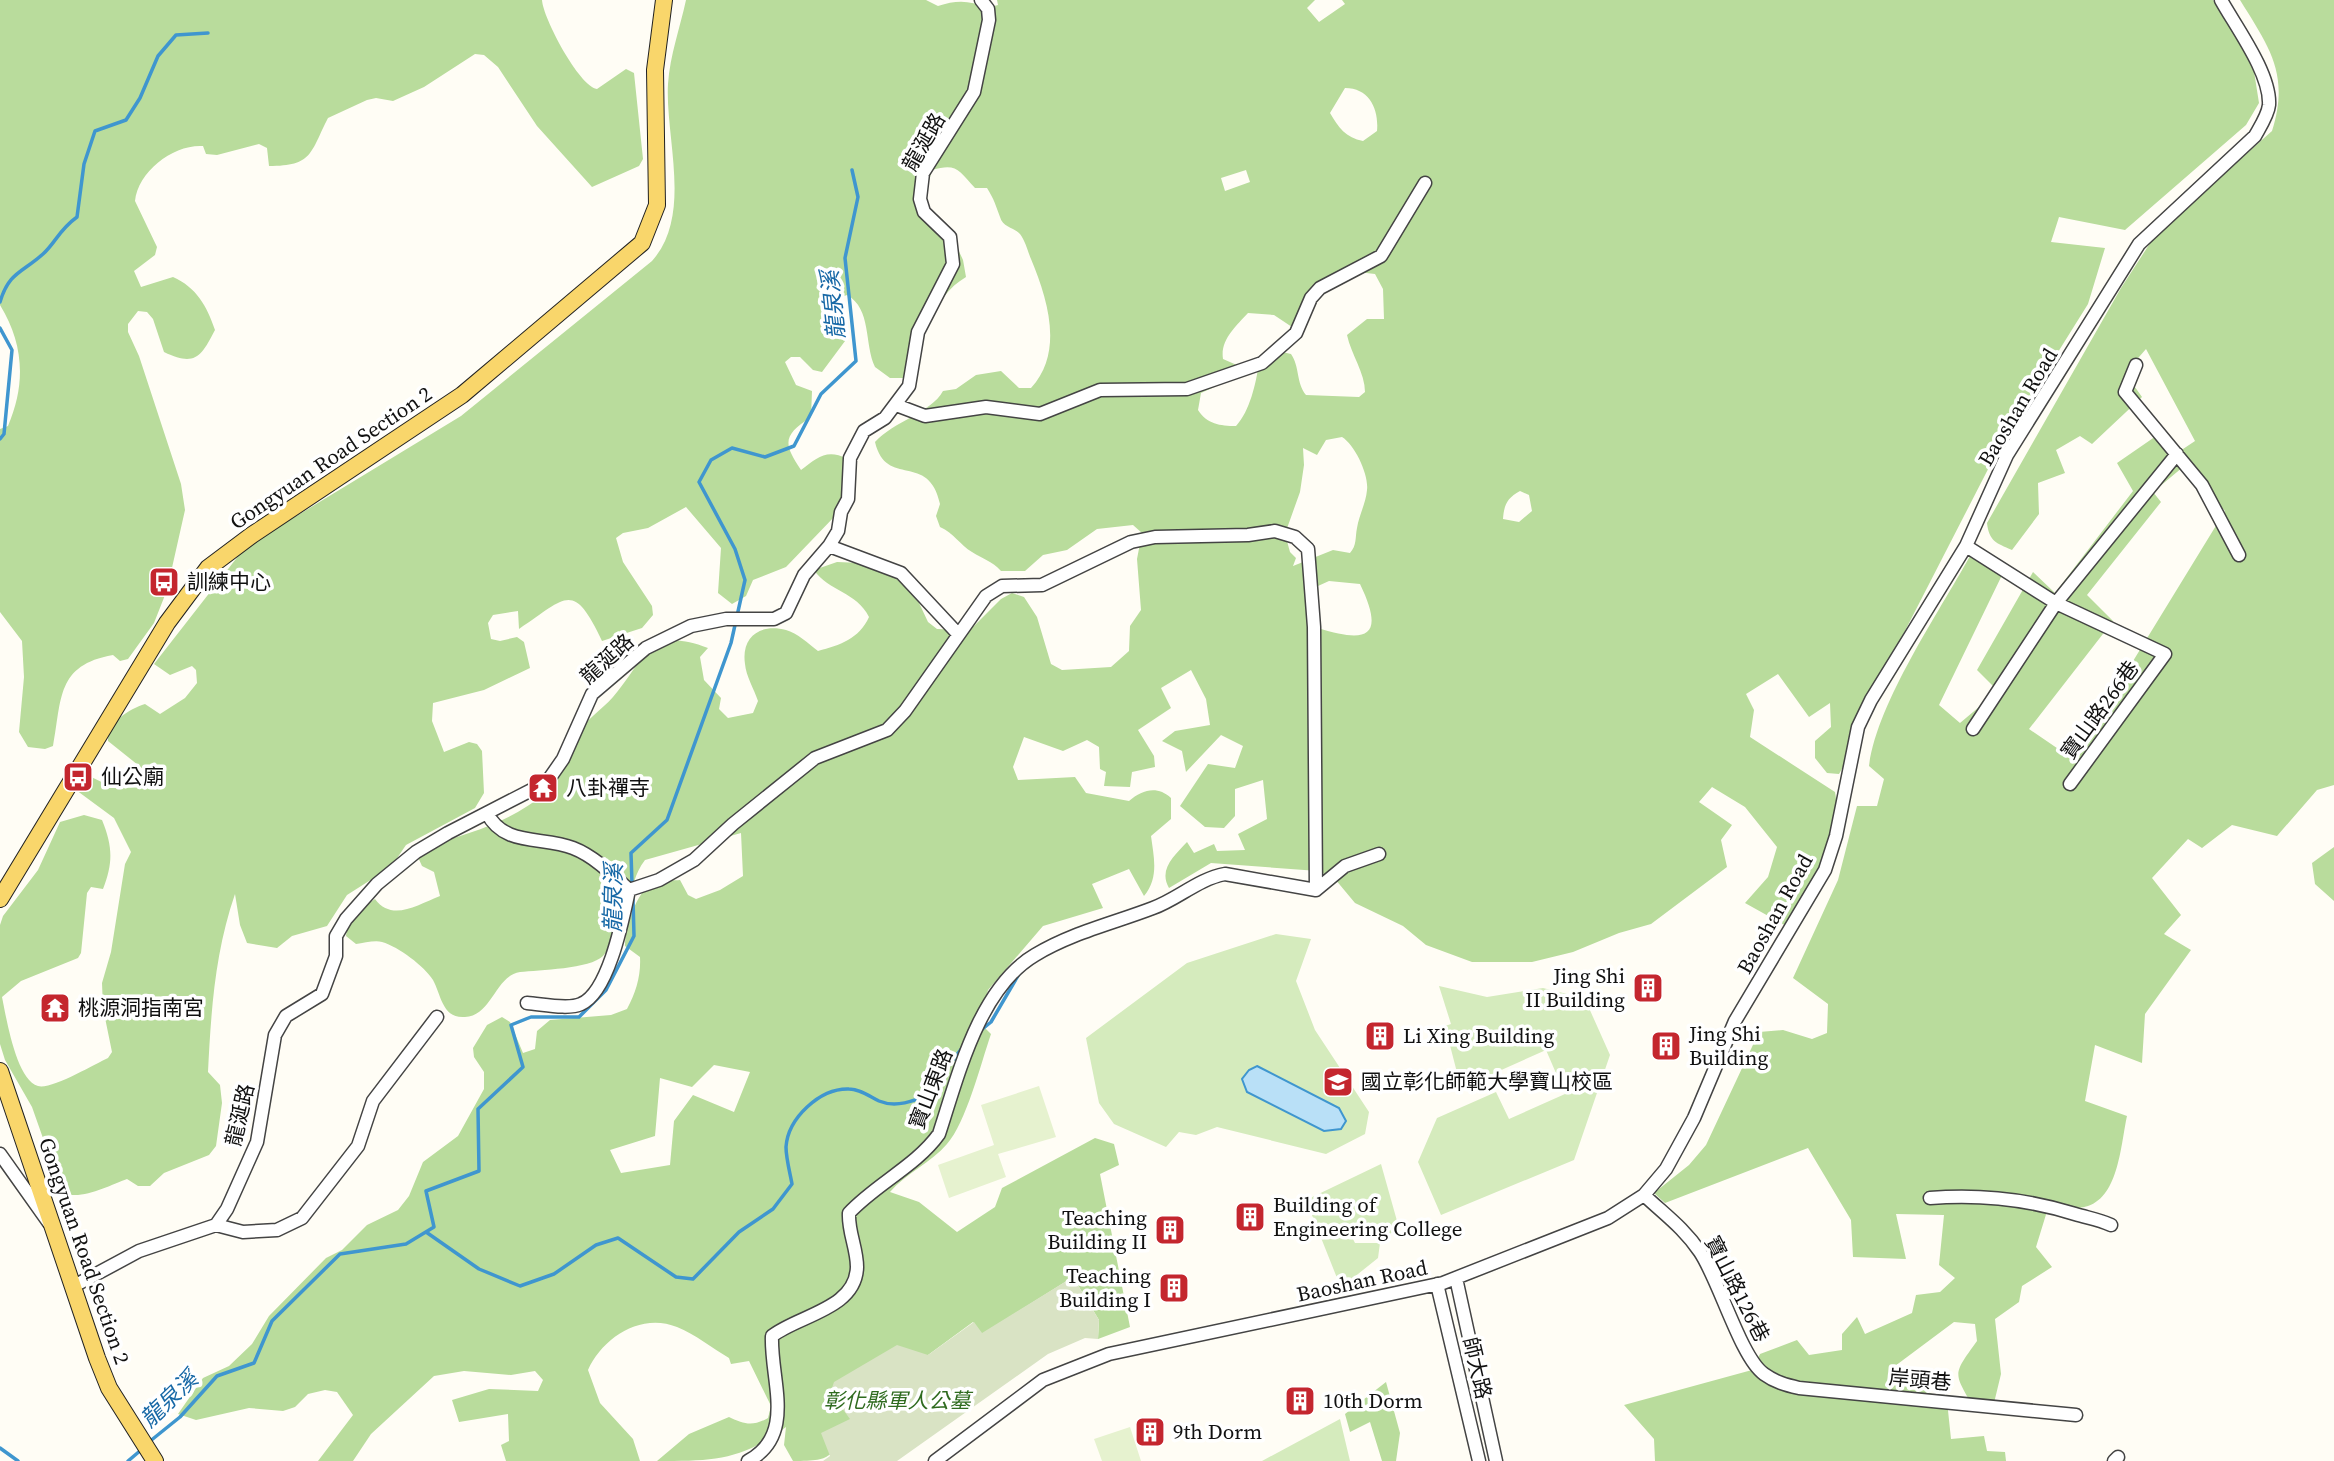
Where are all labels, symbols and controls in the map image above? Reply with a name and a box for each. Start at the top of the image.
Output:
street label: 龍涎路 [895,107,952,176]
water label: 龍泉溪 [813,266,853,341]
street label: Baoshan Road [1971,342,2064,471]
street label: Gongyuan Road Section 2 [224,379,437,536]
bus stop icon: 訓練中心 [147,565,181,599]
place label: 訓練中心 [187,567,271,596]
street label: 龍涎路 [574,627,640,690]
street label: 寶山路266巷 [2054,654,2145,765]
bus stop icon: 仙公廟 [61,760,95,794]
place label: 仙公廟 [101,762,164,791]
temple icon: 八卦禪寺 [526,771,560,805]
place label: 八卦禪寺 [566,773,650,802]
street label: Baoshan Road [1730,849,1819,979]
water label: 龍泉溪 [596,860,630,933]
place label: Jing Shi II Building [1525,961,1625,1014]
building icon: Jing Shi II Building [1631,971,1665,1005]
temple icon: 桃源洞指南宮 [38,991,72,1025]
place label: 桃源洞指南宮 [78,993,204,1022]
building icon: Li Xing Building [1363,1019,1397,1053]
place label: Jing Shi Building [1688,1019,1768,1072]
place label: Li Xing Building [1403,1021,1554,1050]
building icon: Jing Shi Building [1649,1029,1683,1063]
street label: 寶山東路 [902,1044,959,1133]
school or university icon: 國立彰化師範大學寶山校區 [1321,1065,1355,1099]
place label: 國立彰化師範大學寶山校區 [1361,1067,1613,1096]
street label: 龍涎路 [218,1081,261,1149]
street label: Gongyuan Road Section 2 [32,1134,137,1368]
place label: Building of Engineering College [1273,1190,1462,1243]
building icon: Building of Engineering College [1233,1200,1267,1234]
place label: Teaching Building II [1047,1203,1147,1256]
building icon: Teaching Building II [1153,1213,1187,1247]
street label: 寶山路126巷 [1698,1231,1777,1347]
street label: Baoshan Road [1294,1253,1430,1308]
place label: Teaching Building I [1059,1261,1151,1314]
building icon: Teaching Building I [1157,1271,1191,1305]
street label: 師大路 [1456,1334,1499,1402]
water label: 龍泉溪 [133,1361,207,1434]
street label: 岸頭巷 [1887,1362,1953,1397]
building icon: 10th Dorm [1283,1384,1317,1418]
park label: 彰化縣軍人公墓 [824,1386,973,1415]
place label: 10th Dorm [1323,1386,1423,1415]
building icon: 9th Dorm [1133,1415,1167,1449]
place label: 9th Dorm [1173,1417,1262,1446]

